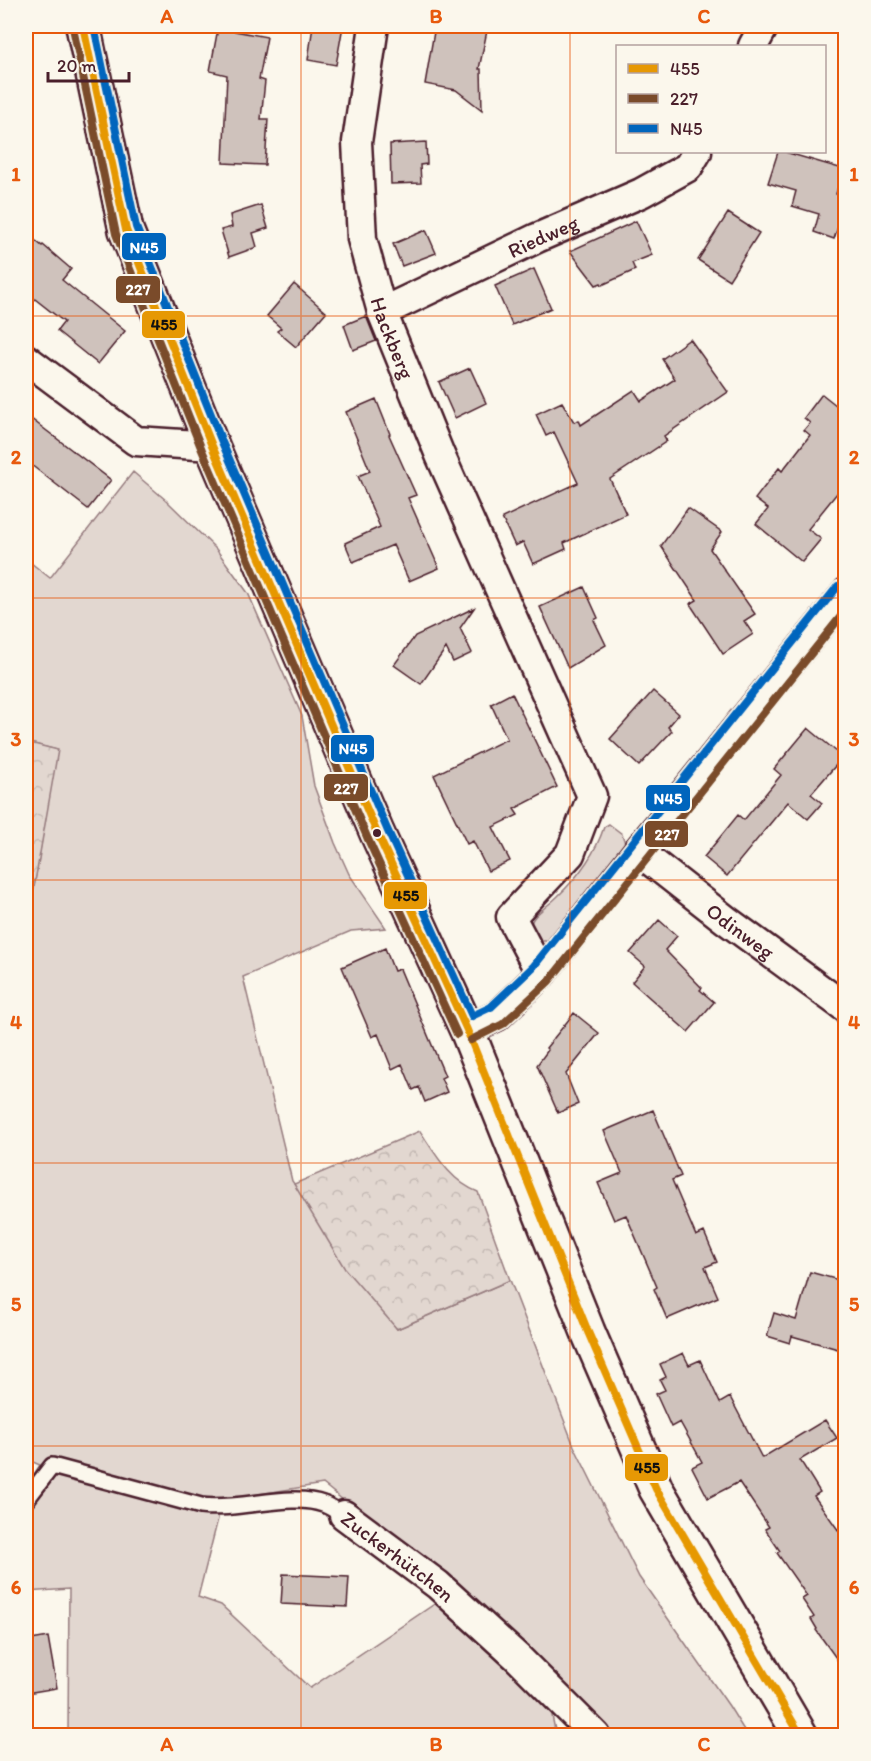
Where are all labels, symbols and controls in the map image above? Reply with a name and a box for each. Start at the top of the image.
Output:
text: A [160,4,174,28]
text: B [430,4,443,28]
text: C [698,4,711,28]
scale bar [48,45,129,83]
legend [616,45,826,153]
text: 20 m [57,55,97,77]
text: 455 [670,58,700,80]
text: 227 [670,88,698,110]
text: N45 [670,118,702,140]
text: 1 [11,162,21,186]
text: 1 [849,162,859,186]
street label: Riedweg [503,209,582,263]
line badge: N45 [121,232,167,261]
text: N45 [130,238,159,257]
line badge: 227 [115,275,161,304]
text: 227 [126,280,150,299]
street label: Hackberg [366,294,420,383]
line badge: 455 [141,310,186,339]
text: 455 [151,315,178,334]
text: 2 [11,445,22,469]
text: 2 [849,445,860,469]
text: 3 [11,727,22,751]
text: 3 [849,727,860,751]
line badge: N45 [330,734,375,763]
text: N45 [339,739,368,758]
line badge: 227 [323,773,369,802]
text: 227 [334,779,358,798]
line badge: N45 [645,784,691,812]
text: N45 [654,789,683,808]
line badge: 227 [644,820,689,848]
text: 227 [655,825,679,844]
unlabelled marker [371,827,383,839]
line badge: 455 [383,881,428,910]
text: 455 [393,886,420,905]
street label: Odinweg [702,897,780,964]
text: 4 [10,1010,22,1034]
text: 4 [848,1010,860,1034]
text: 5 [11,1292,22,1316]
text: 5 [849,1292,860,1316]
line badge: 455 [624,1453,669,1482]
text: 455 [634,1458,661,1477]
street label: Zuckerhütchen [337,1505,460,1607]
text: 6 [11,1575,22,1599]
text: 6 [849,1575,860,1599]
text: A [160,1732,174,1756]
text: B [430,1732,443,1756]
text: C [698,1732,711,1756]

